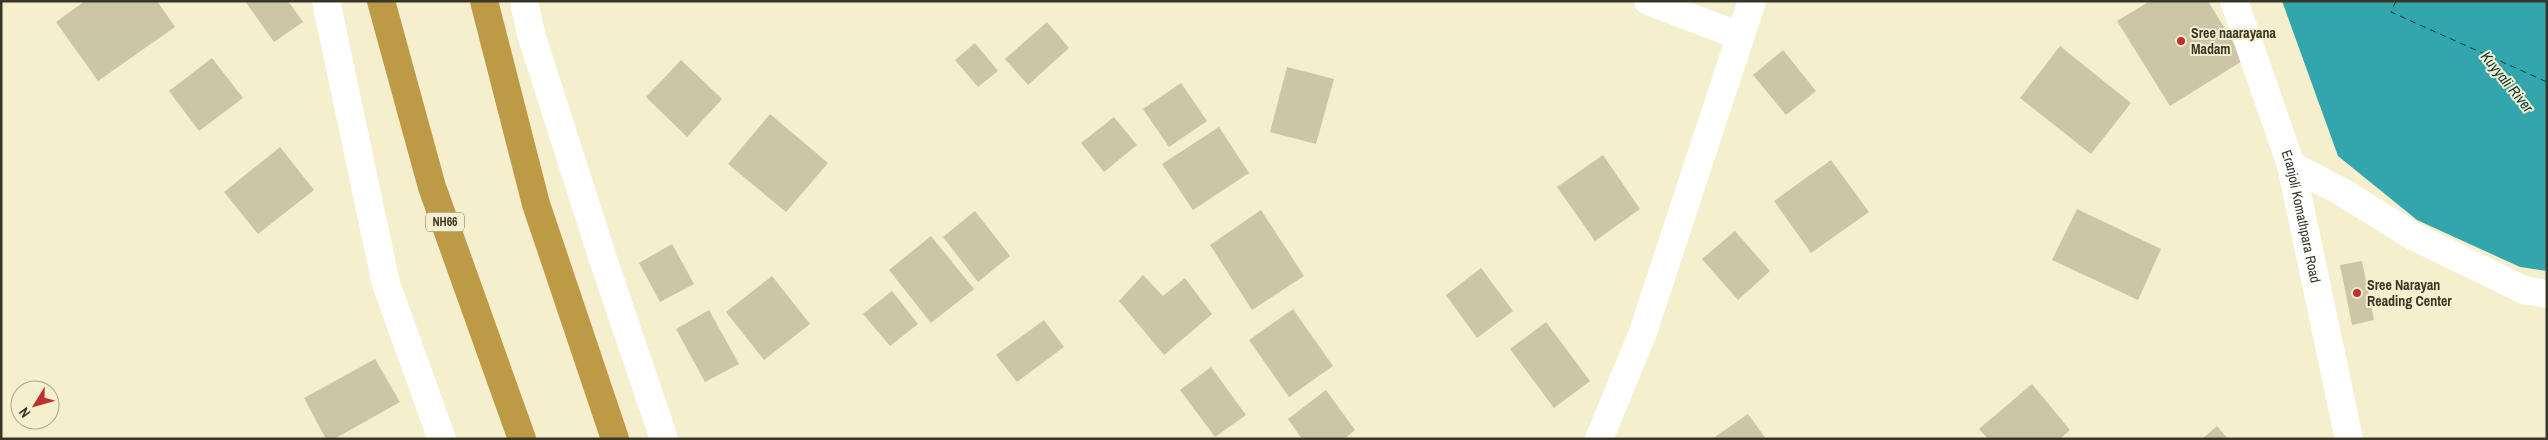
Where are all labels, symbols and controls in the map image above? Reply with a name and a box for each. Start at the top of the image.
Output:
place label: Sree naarayana Madam [2191,24,2276,58]
marker: Sree naarayana Madam [2175,35,2187,47]
water label: Kuyyali River [2476,47,2539,117]
street label: Eranjoli Komathpara Road [2277,148,2325,284]
road number: NH66 [426,212,464,232]
place label: Sree Narayan Reading Center [2367,276,2452,310]
marker: Sree Narayan Reading Center [2351,287,2363,299]
north arrow [10,380,60,430]
text: N [15,404,34,422]

